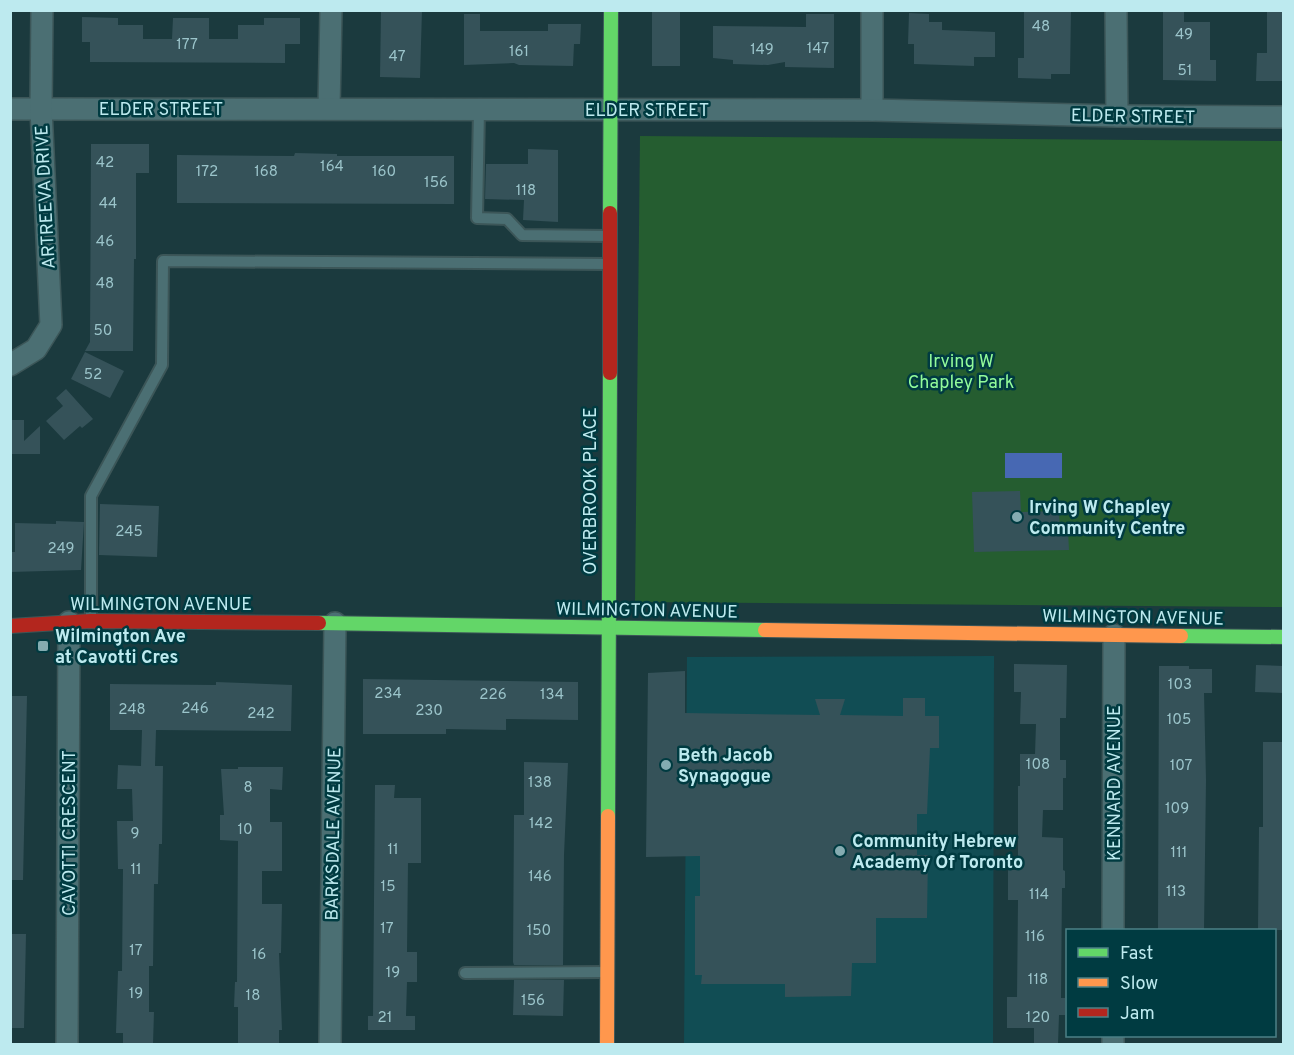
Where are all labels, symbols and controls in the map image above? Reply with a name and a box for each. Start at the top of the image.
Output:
house number: 48 [1032,18,1050,37]
house number: 49 [1175,26,1193,45]
house number: 177 [176,36,198,55]
house number: 147 [807,40,829,59]
house number: 149 [750,41,774,60]
house number: 161 [509,43,529,62]
house number: 47 [389,48,406,67]
house number: 51 [1178,62,1192,81]
street label: ELDER STREET [99,99,223,122]
street label: ELDER STREET [585,100,709,123]
street label: ELDER STREET [1071,105,1195,130]
street label: ARTREEVA DRIVE [31,124,62,270]
house number: 42 [96,154,114,173]
house number: 164 [320,158,344,177]
house number: 172 [196,163,218,182]
house number: 168 [254,163,278,182]
house number: 160 [372,163,396,182]
house number: 156 [424,174,448,193]
house number: 118 [516,182,536,201]
house number: 44 [99,195,117,214]
house number: 46 [96,233,114,252]
house number: 48 [96,275,114,294]
house number: 50 [94,322,112,341]
park label: Irving W Chapley Park [908,351,1014,395]
house number: 52 [84,366,102,385]
street label: OVERBROOK PLACE [580,407,603,575]
place label: Irving W Chapley Community Centre [1029,497,1185,541]
marker: Irving W Chapley Community Centre [1010,510,1024,524]
house number: 245 [115,523,143,542]
house number: 249 [47,540,75,559]
street label: WILMINGTON AVENUE [70,594,252,617]
street label: WILMINGTON AVENUE [556,598,738,625]
street label: WILMINGTON AVENUE [1042,605,1224,632]
place label: Wilmington Ave at Cavotti Cres [55,626,186,670]
marker: Wilmington Ave at Cavotti Cres [36,639,50,653]
house number: 103 [1168,676,1192,695]
house number: 234 [374,685,402,704]
house number: 226 [479,686,507,705]
house number: 134 [540,686,564,705]
house number: 246 [181,700,209,719]
house number: 248 [118,701,146,720]
house number: 230 [415,702,443,721]
house number: 242 [247,705,275,724]
street label: KENNARD AVENUE [1104,705,1127,861]
house number: 105 [1167,711,1191,730]
place label: Beth Jacob Synagogue [678,745,773,789]
street label: BARKSDALE AVENUE [321,747,348,921]
street label: CAVOTTI CRESCENT [59,750,82,916]
house number: 108 [1026,756,1050,775]
house number: 107 [1170,757,1192,776]
marker: Beth Jacob Synagogue [659,758,673,772]
house number: 138 [528,774,552,793]
house number: 8 [243,779,253,798]
house number: 109 [1165,800,1189,819]
house number: 142 [529,815,553,834]
house number: 10 [237,821,253,840]
house number: 9 [131,825,139,844]
place label: Community Hebrew Academy Of Toronto [852,831,1023,875]
house number: 11 [387,841,399,860]
marker: Community Hebrew Academy Of Toronto [833,844,847,858]
house number: 111 [1171,844,1187,863]
house number: 11 [130,861,142,880]
house number: 146 [528,868,552,887]
house number: 15 [381,878,395,897]
house number: 113 [1166,883,1186,902]
house number: 114 [1029,886,1049,905]
house number: 17 [380,920,394,939]
house number: 150 [527,922,551,941]
house number: 116 [1025,928,1045,947]
legend [1066,929,1276,1037]
house number: 17 [129,942,143,961]
text: Fast [1120,943,1153,966]
house number: 16 [252,946,266,965]
house number: 19 [386,964,400,983]
house number: 118 [1028,971,1048,990]
text: Slow [1120,973,1158,996]
house number: 19 [129,985,143,1004]
house number: 18 [246,987,260,1006]
house number: 156 [521,992,545,1011]
text: Jam [1120,1003,1155,1026]
house number: 21 [378,1009,392,1028]
house number: 120 [1026,1009,1050,1028]

